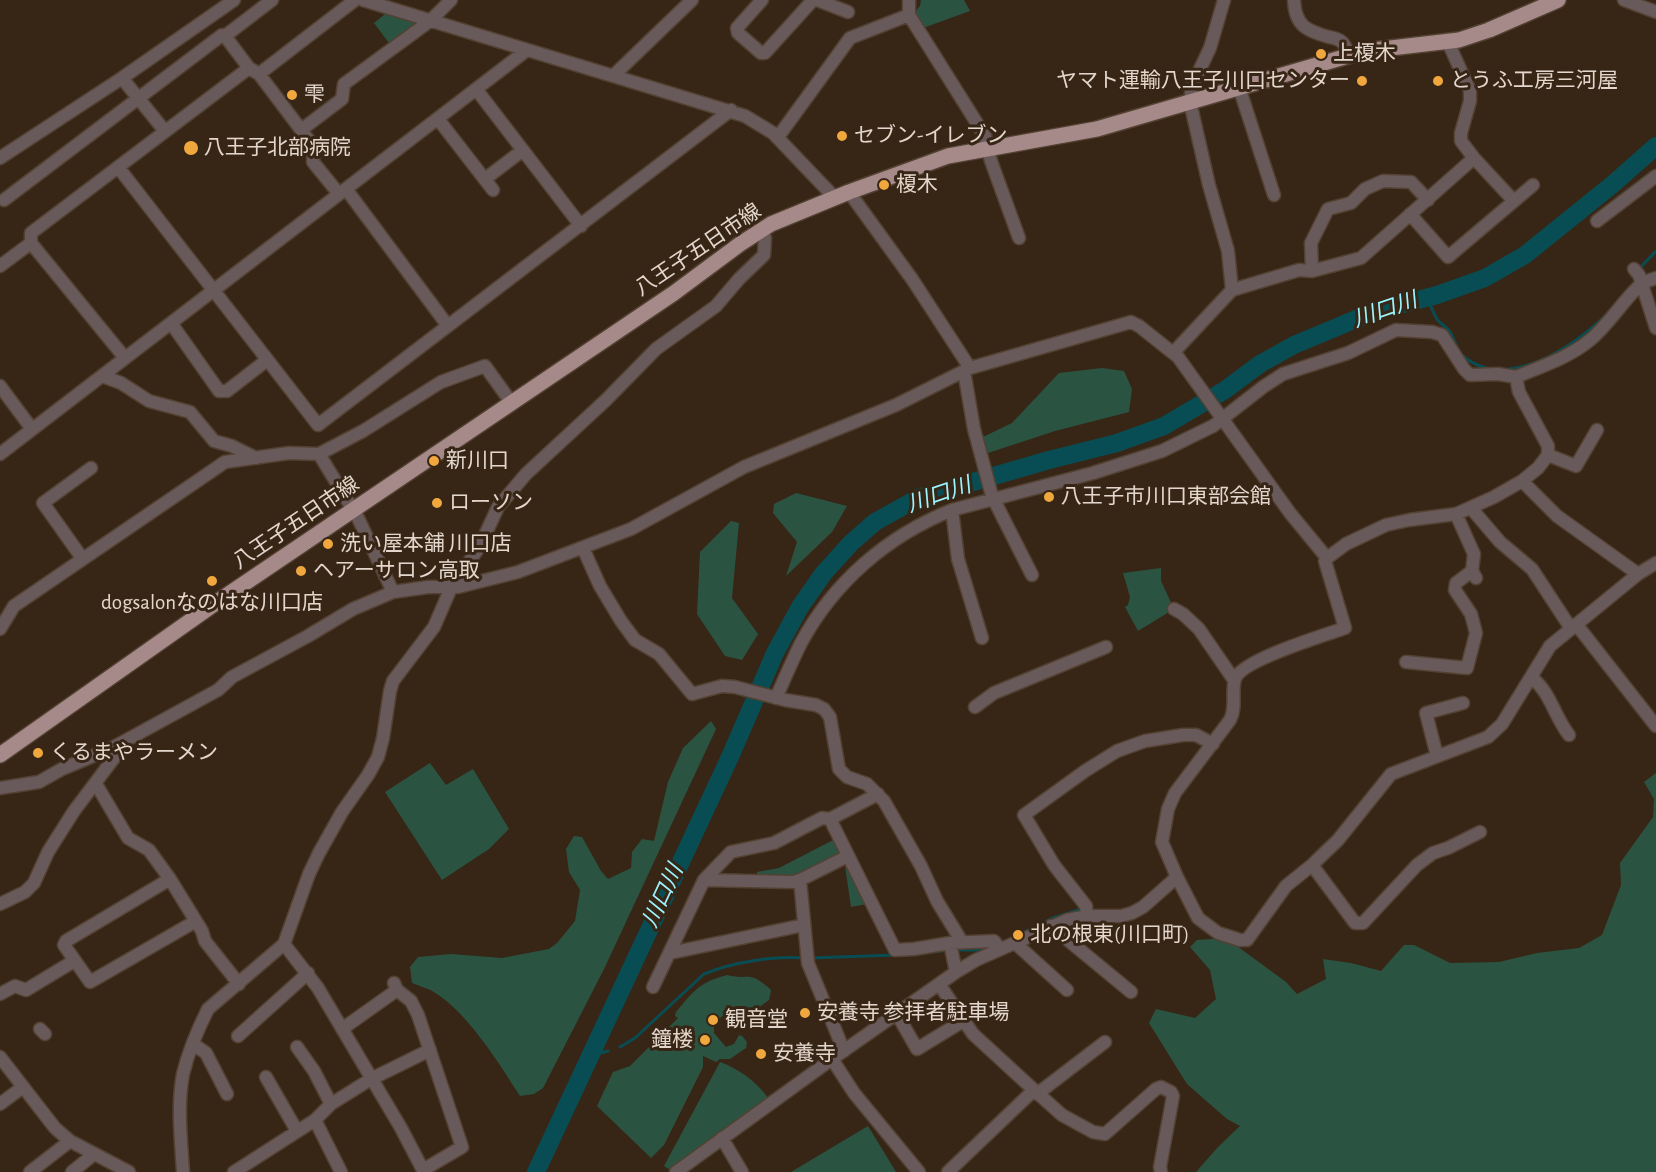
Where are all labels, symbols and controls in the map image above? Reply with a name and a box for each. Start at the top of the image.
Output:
place label: 上榎木 [1333,41,1396,67]
marker: 上榎木 [1314,47,1328,61]
place label: ヤマト運輸八王子川口センター [1056,68,1350,94]
place label: とうふ工房三河屋 [1450,68,1618,94]
marker: ヤマト運輸八王子川口センター [1355,74,1369,88]
marker: とうふ工房三河屋 [1431,74,1445,88]
place label: 雫 [304,82,325,108]
marker: 雫 [285,88,299,102]
place label: セブン-イレブン [854,123,1007,149]
marker: セブン-イレブン [835,129,849,143]
place label: 八王子北部病院 [204,135,351,161]
marker: 八王子北部病院 [182,139,200,157]
place label: 榎木 [896,172,938,198]
marker: 榎木 [877,178,891,192]
street label: 八王子五日市線 [630,198,766,302]
water label: 川口川 [1350,287,1420,333]
place label: 新川口 [446,448,509,474]
marker: 新川口 [427,454,441,468]
street label: 八王子五日市線 [228,471,364,575]
water label: 川口川 [904,472,974,518]
place label: 八王子市川口東部会館 [1061,484,1271,510]
place label: ローソン [449,490,533,516]
marker: 八王子市川口東部会館 [1042,490,1056,504]
marker: ローソン [430,496,444,510]
place label: 洗い屋本舗 川口店 [340,531,511,557]
marker: 洗い屋本舗 川口店 [321,537,335,551]
place label: ヘアーサロン高取 [313,558,480,584]
marker: ヘアーサロン高取 [294,564,308,578]
marker: dogsalonなのはな川口店 [205,574,219,588]
place label: dogsalonなのはな川口店 [101,590,323,616]
place label: くるまやラーメン [50,740,218,766]
marker: くるまやラーメン [31,746,45,760]
water label: 川口川 [637,861,689,931]
place label: 北の根東(川口町) [1030,922,1189,948]
marker: 北の根東(川口町) [1011,928,1025,942]
place label: 安養寺 参拝者駐車場 [817,1000,1009,1026]
marker: 安養寺 参拝者駐車場 [798,1006,812,1020]
place label: 観音堂 [725,1007,788,1033]
marker: 観音堂 [706,1013,720,1027]
place label: 鐘楼 [651,1027,693,1053]
marker: 鐘楼 [698,1033,712,1047]
place label: 安養寺 [773,1041,836,1067]
marker: 安養寺 [754,1047,768,1061]

